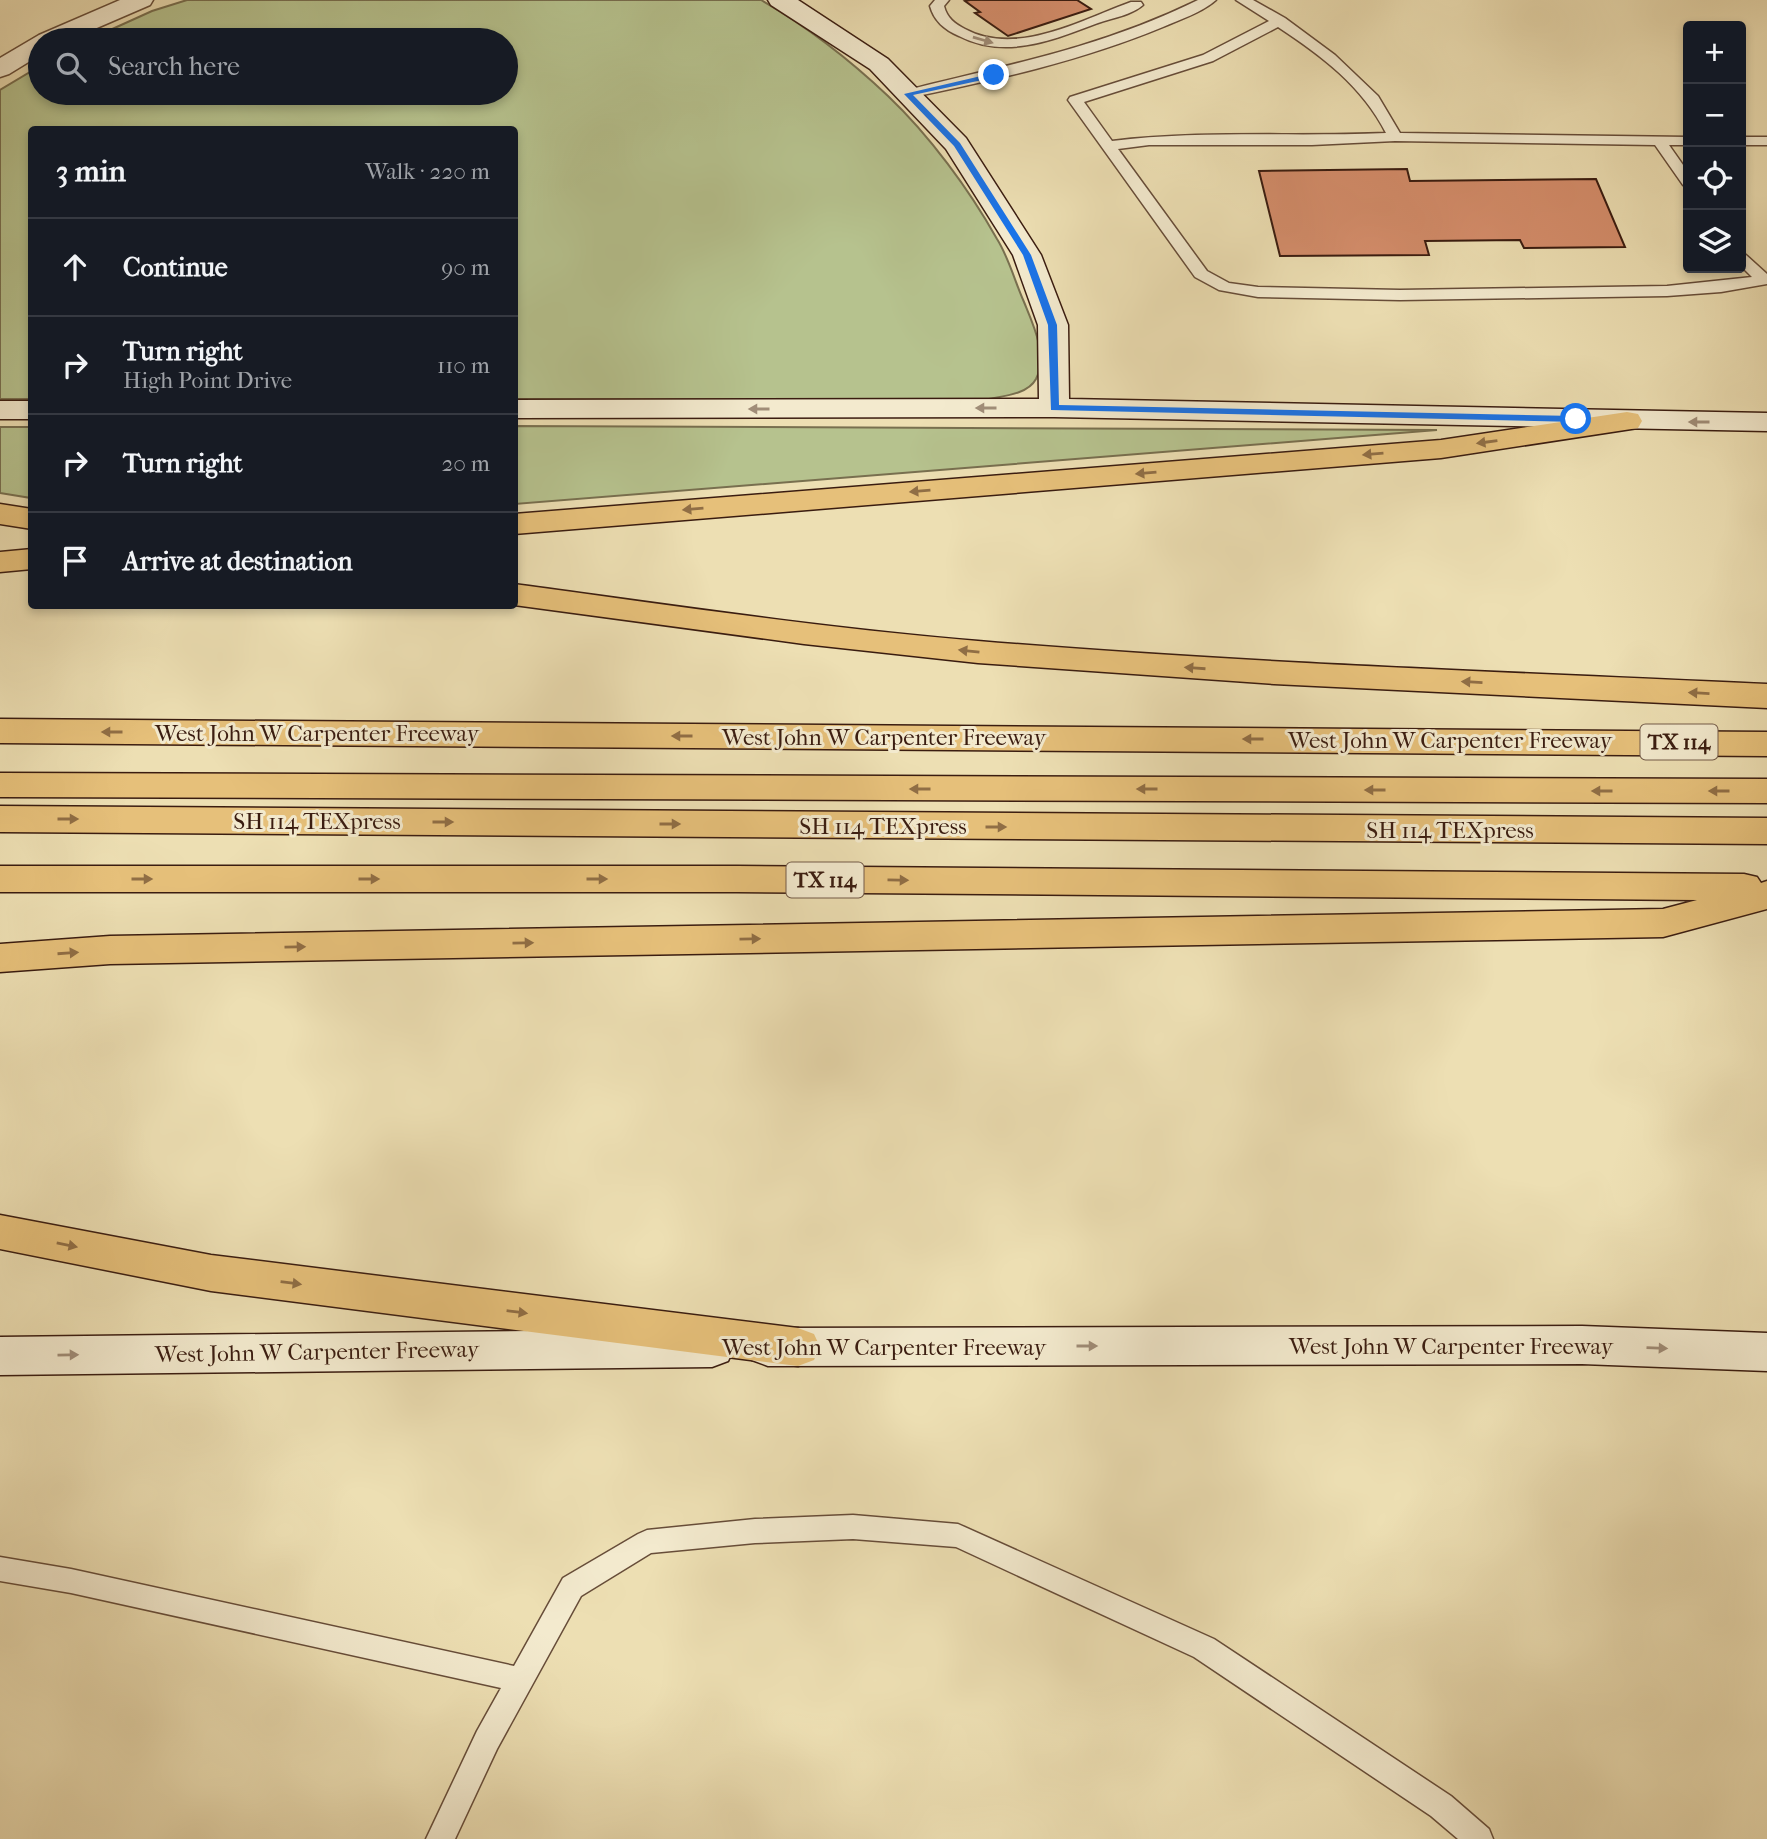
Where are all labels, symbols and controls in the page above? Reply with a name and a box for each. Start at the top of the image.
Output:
map controls [1683,21,1746,273]
button: + [1683,21,1746,84]
search box [28,28,518,105]
one-way arrow [972,35,994,46]
icon: search [52,48,90,86]
text: Search here [108,51,240,82]
route end [978,59,1009,90]
button: − [1683,84,1746,147]
button: locate [1683,147,1746,210]
text: 3 min [56,154,126,189]
text: Walk · 220 m [365,158,490,185]
button: layers [1683,210,1746,273]
icon: ahead [56,248,94,286]
text: Continue [123,252,228,283]
text: 90 m [441,254,490,281]
text: Turn right [123,336,243,367]
icon: right [56,346,94,384]
text: 110 m [437,352,490,379]
text: High Point Drive [123,367,292,394]
one-way arrow [975,402,997,414]
one-way arrow [747,403,769,415]
route start [1560,403,1591,434]
one-way arrow [1688,416,1710,428]
one-way arrow [1476,437,1498,448]
icon: right [56,444,94,482]
text: Turn right [123,448,243,479]
one-way arrow [1362,449,1384,460]
text: 20 m [441,450,490,477]
one-way arrow [1135,468,1157,479]
one-way arrow [908,486,930,497]
one-way arrow [682,504,704,515]
icon: arrive [56,542,94,580]
text: Arrive at destination [123,546,353,577]
one-way arrow [957,645,979,656]
one-way arrow [1184,662,1206,673]
one-way arrow [1460,676,1482,687]
one-way arrow [1688,687,1710,698]
street label: West John W Carpenter Freeway [154,720,480,747]
street label: West John W Carpenter Freeway [721,724,1047,751]
road number: TX 114 [1640,724,1718,760]
one-way arrow [100,726,122,738]
street label: West John W Carpenter Freeway [1287,727,1613,754]
one-way arrow [671,730,693,741]
one-way arrow [1241,733,1263,745]
one-way arrow [909,783,931,795]
one-way arrow [1136,783,1158,795]
one-way arrow [1364,784,1386,796]
one-way arrow [1591,785,1613,797]
one-way arrow [1708,785,1730,797]
street label: SH 114 TEXpress [233,808,401,835]
one-way arrow [57,813,79,825]
street label: SH 114 TEXpress [799,813,967,840]
one-way arrow [432,816,454,828]
street label: SH 114 TEXpress [1366,817,1534,844]
one-way arrow [659,818,681,830]
one-way arrow [985,821,1007,833]
road number: TX 114 [786,862,864,898]
one-way arrow [131,873,153,885]
one-way arrow [358,873,380,885]
one-way arrow [586,873,608,885]
one-way arrow [887,875,909,886]
one-way arrow [740,933,762,944]
one-way arrow [512,937,534,948]
one-way arrow [285,941,307,952]
one-way arrow [57,947,79,958]
one-way arrow [56,1240,78,1251]
one-way arrow [280,1278,302,1289]
one-way arrow [506,1306,528,1317]
street label: West John W Carpenter Freeway [1288,1333,1614,1360]
street label: West John W Carpenter Freeway [721,1334,1047,1361]
street label: West John W Carpenter Freeway [154,1336,480,1368]
one-way arrow [1076,1340,1098,1352]
one-way arrow [1647,1342,1669,1353]
one-way arrow [57,1349,79,1361]

